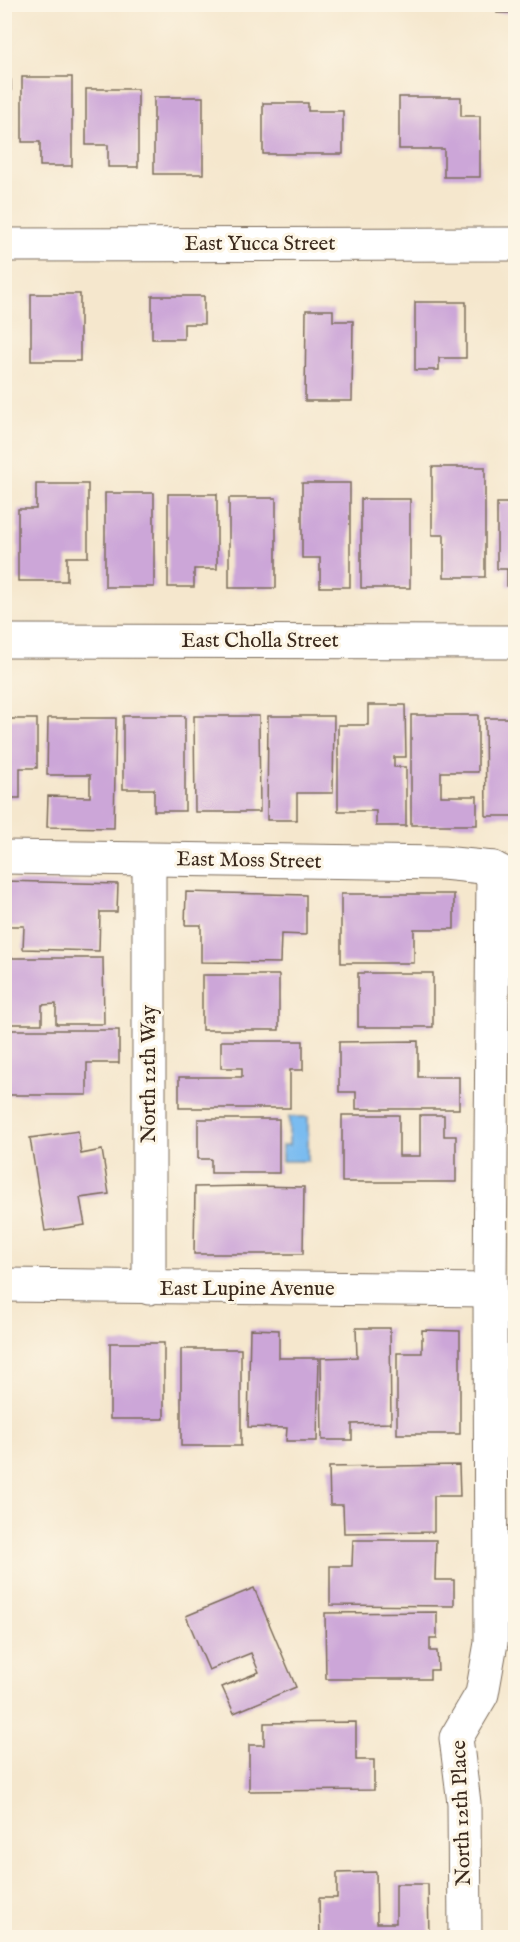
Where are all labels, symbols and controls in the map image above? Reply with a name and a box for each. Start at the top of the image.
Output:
street label: East Yucca Street [185,231,335,258]
street label: East Cholla Street [181,628,339,655]
street label: East Moss Street [176,846,322,876]
street label: North 12th Way [136,1004,163,1143]
street label: East Lupine Avenue [159,1276,335,1303]
street label: North 12th Place [446,1739,478,1886]

